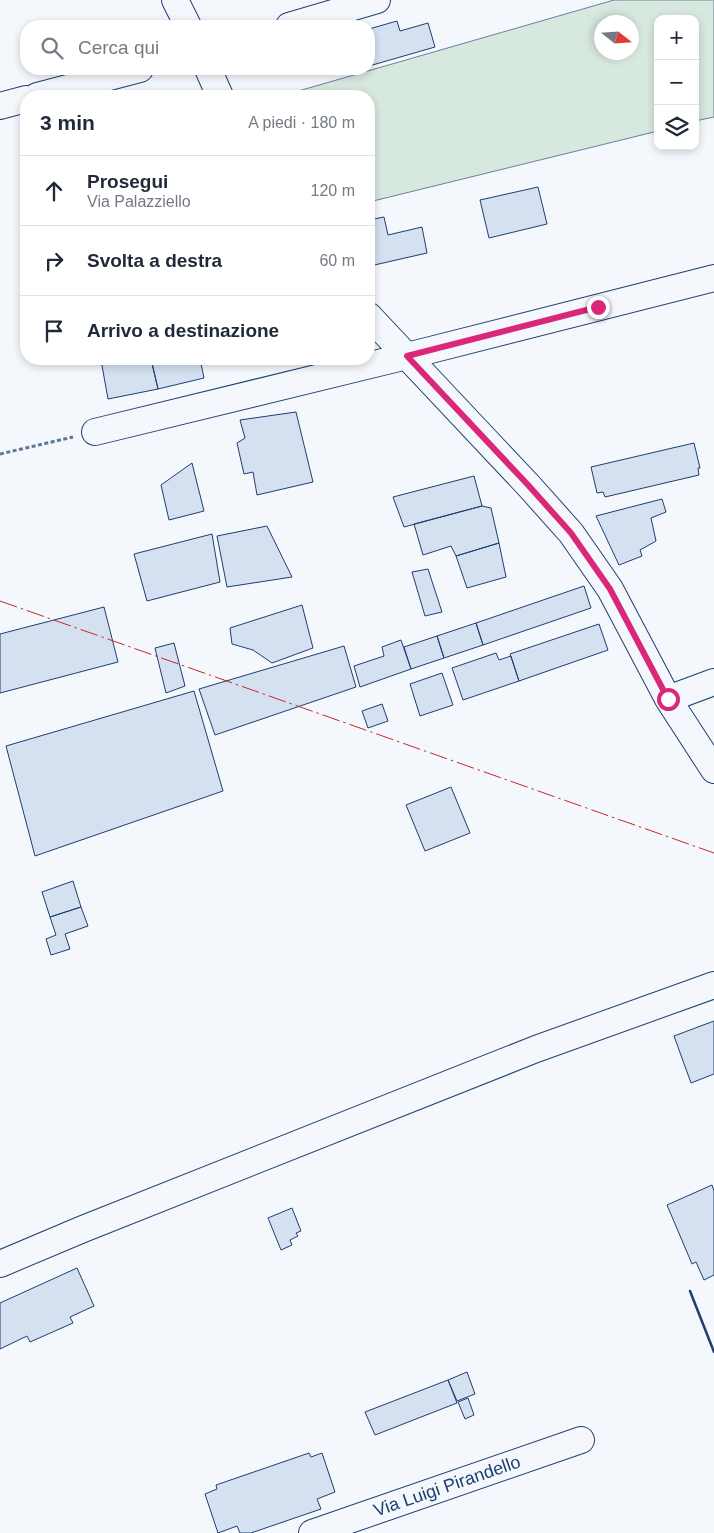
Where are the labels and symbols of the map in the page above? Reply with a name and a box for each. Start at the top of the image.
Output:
north arrow [594,15,639,60]
route end [587,296,610,319]
route start [657,688,680,711]
street label: Via Luigi Pirandello [371,1452,523,1520]

